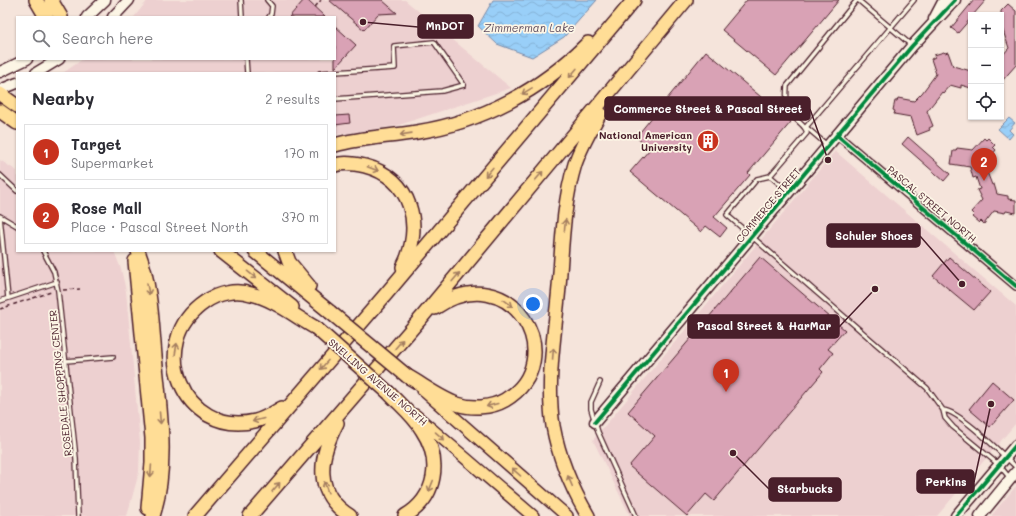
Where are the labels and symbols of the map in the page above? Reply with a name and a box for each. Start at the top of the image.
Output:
callout: MnDOT [418,15,473,38]
text: MnDOT [426,18,465,33]
water label: Zimmerman Lake [483,20,575,35]
one-way arrow [568,67,577,78]
one-way arrow [521,88,533,96]
callout: Commerce Street & Pascal Street [605,97,810,120]
text: Commerce Street & Pascal Street [614,101,803,116]
place label: National American University [599,128,693,154]
building icon: National American University [695,128,721,154]
one-way arrow [400,130,413,138]
pin: 2 [971,148,997,181]
street label: PASCAL STREET NORTH [884,162,980,246]
street label: COMMERCE STREET [732,164,804,245]
one-way arrow [367,165,379,173]
one-way arrow [484,167,494,177]
one-way arrow [535,171,544,182]
one-way arrow [561,219,568,232]
callout: Schuler Shoes [827,224,920,247]
text: Schuler Shoes [835,228,913,243]
one-way arrow [247,270,258,279]
one-way arrow [452,271,461,282]
one-way arrow [144,282,152,295]
your location [523,294,543,314]
one-way arrow [503,299,514,307]
street label: ROSEDALE SHOPPING CENTER [45,309,75,457]
callout: Pascal Street & HarMar [688,315,839,338]
text: Pascal Street & HarMar [697,318,831,333]
street label: SNELLING AVENUE NORTH [326,335,430,429]
one-way arrow [394,340,403,350]
one-way arrow [172,343,180,356]
one-way arrow [549,348,556,361]
pin: 1 [713,359,739,392]
one-way arrow [319,360,328,371]
one-way arrow [485,401,498,409]
one-way arrow [157,411,164,424]
one-way arrow [251,417,264,424]
one-way arrow [435,432,445,441]
one-way arrow [148,464,155,477]
one-way arrow [511,468,521,477]
callout: Perkins [917,470,974,493]
text: Perkins [925,474,967,489]
one-way arrow [566,476,574,488]
callout: Starbucks [769,478,841,501]
one-way arrow [426,479,434,491]
one-way arrow [271,481,280,492]
text: Starbucks [777,481,833,496]
one-way arrow [321,482,329,494]

